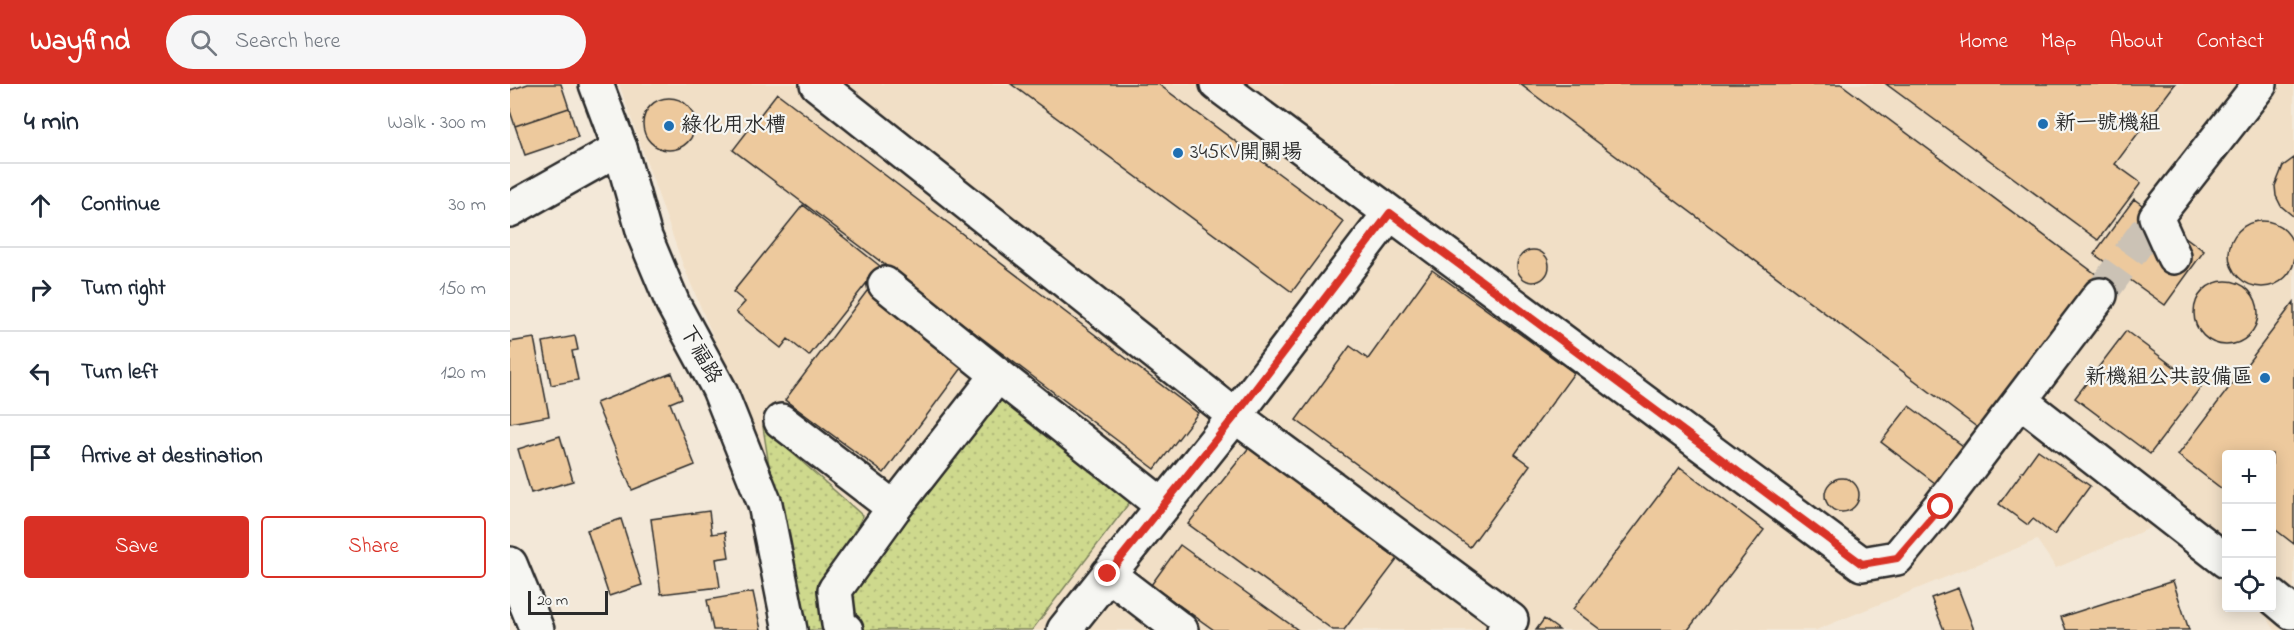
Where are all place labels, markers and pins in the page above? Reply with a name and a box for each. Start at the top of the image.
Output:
place label: 新一號機組 [2055,109,2160,139]
place label: 綠化用水槽 [681,111,786,141]
marker: 新一號機組 [2036,117,2050,131]
marker: 綠化用水槽 [662,119,676,133]
place label: 345KV開關場 [1190,138,1302,168]
marker: 345KV開關場 [1171,146,1185,160]
place label: 新機組公共設備區 [2085,363,2253,393]
marker: 新機組公共設備區 [2258,371,2272,385]

